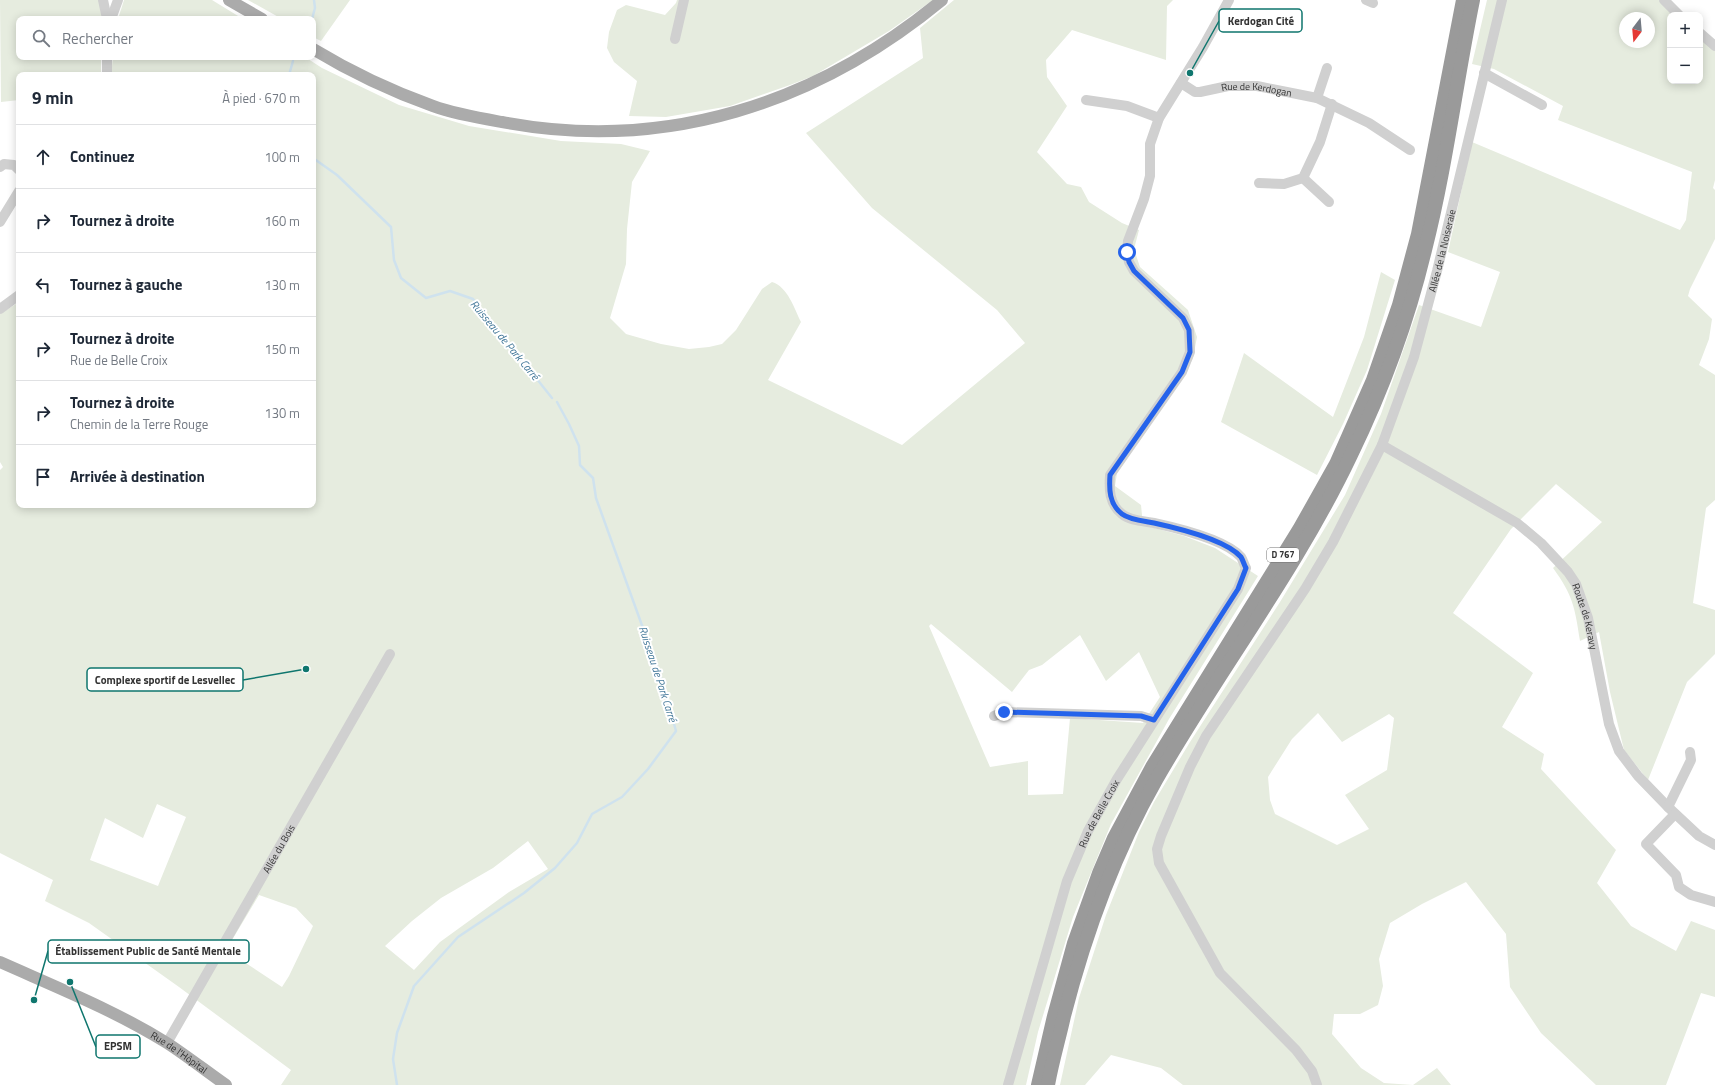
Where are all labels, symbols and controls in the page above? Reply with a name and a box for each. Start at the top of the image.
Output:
callout: Kerdogan Cité [1219,9,1302,32]
north arrow [1619,12,1655,48]
map controls [1667,12,1703,84]
button: + [1667,12,1703,48]
text: Kerdogan Cité [1228,13,1295,29]
search box [16,16,316,60]
icon: search [30,27,52,49]
text: Rechercher [62,27,133,50]
button: − [1667,48,1703,84]
street label: Rue de Kerdogan [1220,79,1293,101]
text: 9 min [32,85,73,111]
text: À pied · 670 m [222,88,300,108]
text: Continuez [70,145,135,168]
icon: ahead [32,146,54,168]
text: 100 m [264,147,300,167]
street label: Allée de la Noiseraie [1425,208,1460,294]
text: Tournez à droite [70,209,175,232]
icon: right [32,210,54,232]
text: 160 m [264,211,300,231]
route start [1118,243,1136,261]
text: Tournez à gauche [70,273,182,296]
icon: left [32,274,54,296]
text: 130 m [264,275,300,295]
water label: Ruisseau de Park Carré [467,297,544,384]
text: Tournez à droite [70,327,175,350]
icon: right [32,338,54,360]
text: 150 m [264,339,300,359]
text: Rue de Belle Croix [70,350,168,370]
text: Tournez à droite [70,391,175,414]
icon: right [32,402,54,424]
text: 130 m [264,403,300,423]
text: Chemin de la Terre Rouge [70,414,208,434]
text: Arrivée à destination [70,465,205,488]
icon: arrive [32,466,54,488]
road number: D 767 [1267,548,1299,562]
street label: Route de Keravy [1568,581,1601,651]
water label: Ruisseau de Park Carré [635,624,681,725]
callout: Complexe sportif de Lesvellec [87,668,243,691]
text: Complexe sportif de Lesvellec [95,672,235,688]
route end [995,703,1013,721]
street label: Rue de Belle Croix [1075,777,1123,850]
street label: Allée du Bois [259,821,299,876]
callout: Établissement Public de Santé Mentale [48,940,249,963]
text: Établissement Public de Santé Mentale [55,943,241,959]
street label: Rue de l'Hôpital [148,1028,210,1077]
callout: EPSM [96,1035,140,1058]
text: EPSM [104,1038,132,1054]

